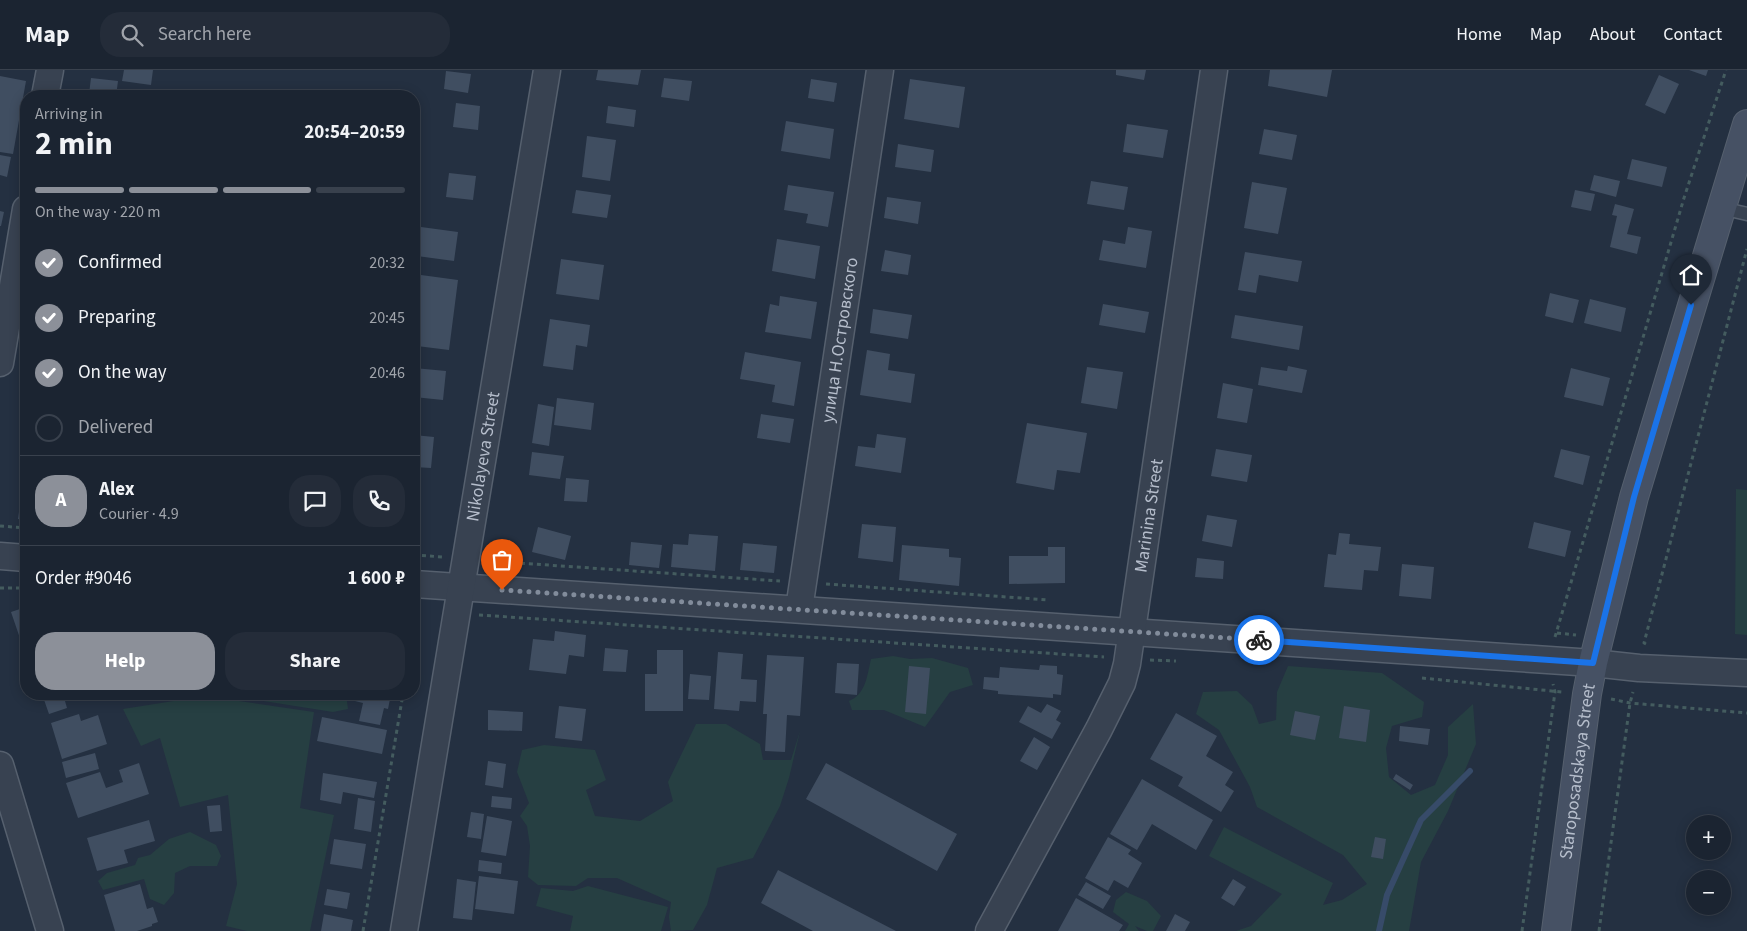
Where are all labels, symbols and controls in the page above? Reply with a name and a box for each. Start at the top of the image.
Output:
search box [100,12,450,57]
text: Map [25,17,70,52]
icon: search [118,21,146,49]
text: Search here [158,21,251,48]
text: Home [1456,22,1502,47]
text: Map [1530,22,1562,47]
text: About [1590,22,1635,47]
text: Contact [1663,22,1722,47]
text: Arriving in [35,103,103,125]
text: 20:54–20:59 [304,119,405,146]
text: 2 min [35,121,113,167]
text: On the way · 220 m [35,201,160,223]
icon: check [35,249,63,277]
text: Confirmed [78,249,162,276]
text: 20:32 [369,252,405,274]
pin [1670,254,1712,305]
street label: улица Н.Островского [815,256,865,425]
icon: home [1677,261,1705,289]
icon: check [35,304,63,332]
text: Preparing [78,304,156,331]
text: 20:45 [369,307,405,329]
icon: check [35,359,63,387]
text: On the way [78,359,167,386]
text: 20:46 [369,362,405,384]
street label: Nikolayeva Street [460,390,506,523]
text: Delivered [78,414,153,441]
street label: Marinina Street [1129,457,1170,574]
button: chat [289,475,341,527]
button: phone [353,475,405,527]
text: Alex [99,476,135,503]
text: A [56,487,66,514]
text: Courier · 4.9 [99,503,179,525]
pin [481,539,523,590]
icon: bag [488,546,516,574]
text: Order #9046 [35,565,132,592]
text: 1 600 ₽ [347,565,405,592]
courier [1234,615,1284,665]
icon: bike [1245,626,1273,654]
button: Help [35,632,215,690]
button: Share [225,632,405,690]
street label: Staroposadskaya Street [1553,681,1602,861]
map controls [1686,815,1731,915]
button: + [1686,815,1731,860]
button: − [1686,870,1731,915]

